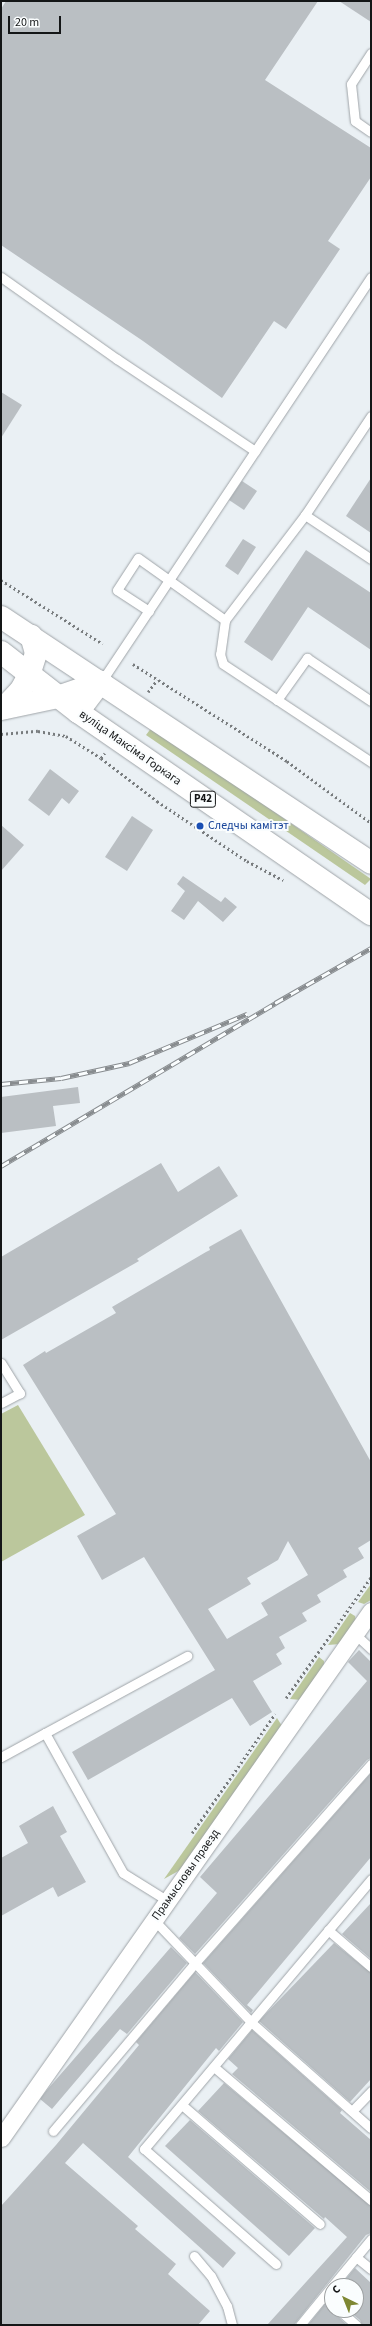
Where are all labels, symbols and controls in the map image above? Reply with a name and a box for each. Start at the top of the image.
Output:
scale bar [10,8,63,34]
text: 20 m [15,14,39,31]
street label: вуліца Максіма Горкага [76,707,184,789]
road number: Р42 [189,790,217,808]
place label: Следчы камітэт [208,819,289,833]
marker: Следчы камітэт [195,821,205,831]
street label: Прамысловы праезд [149,1827,223,1923]
north arrow [324,2278,364,2318]
text: С [329,2282,344,2297]

